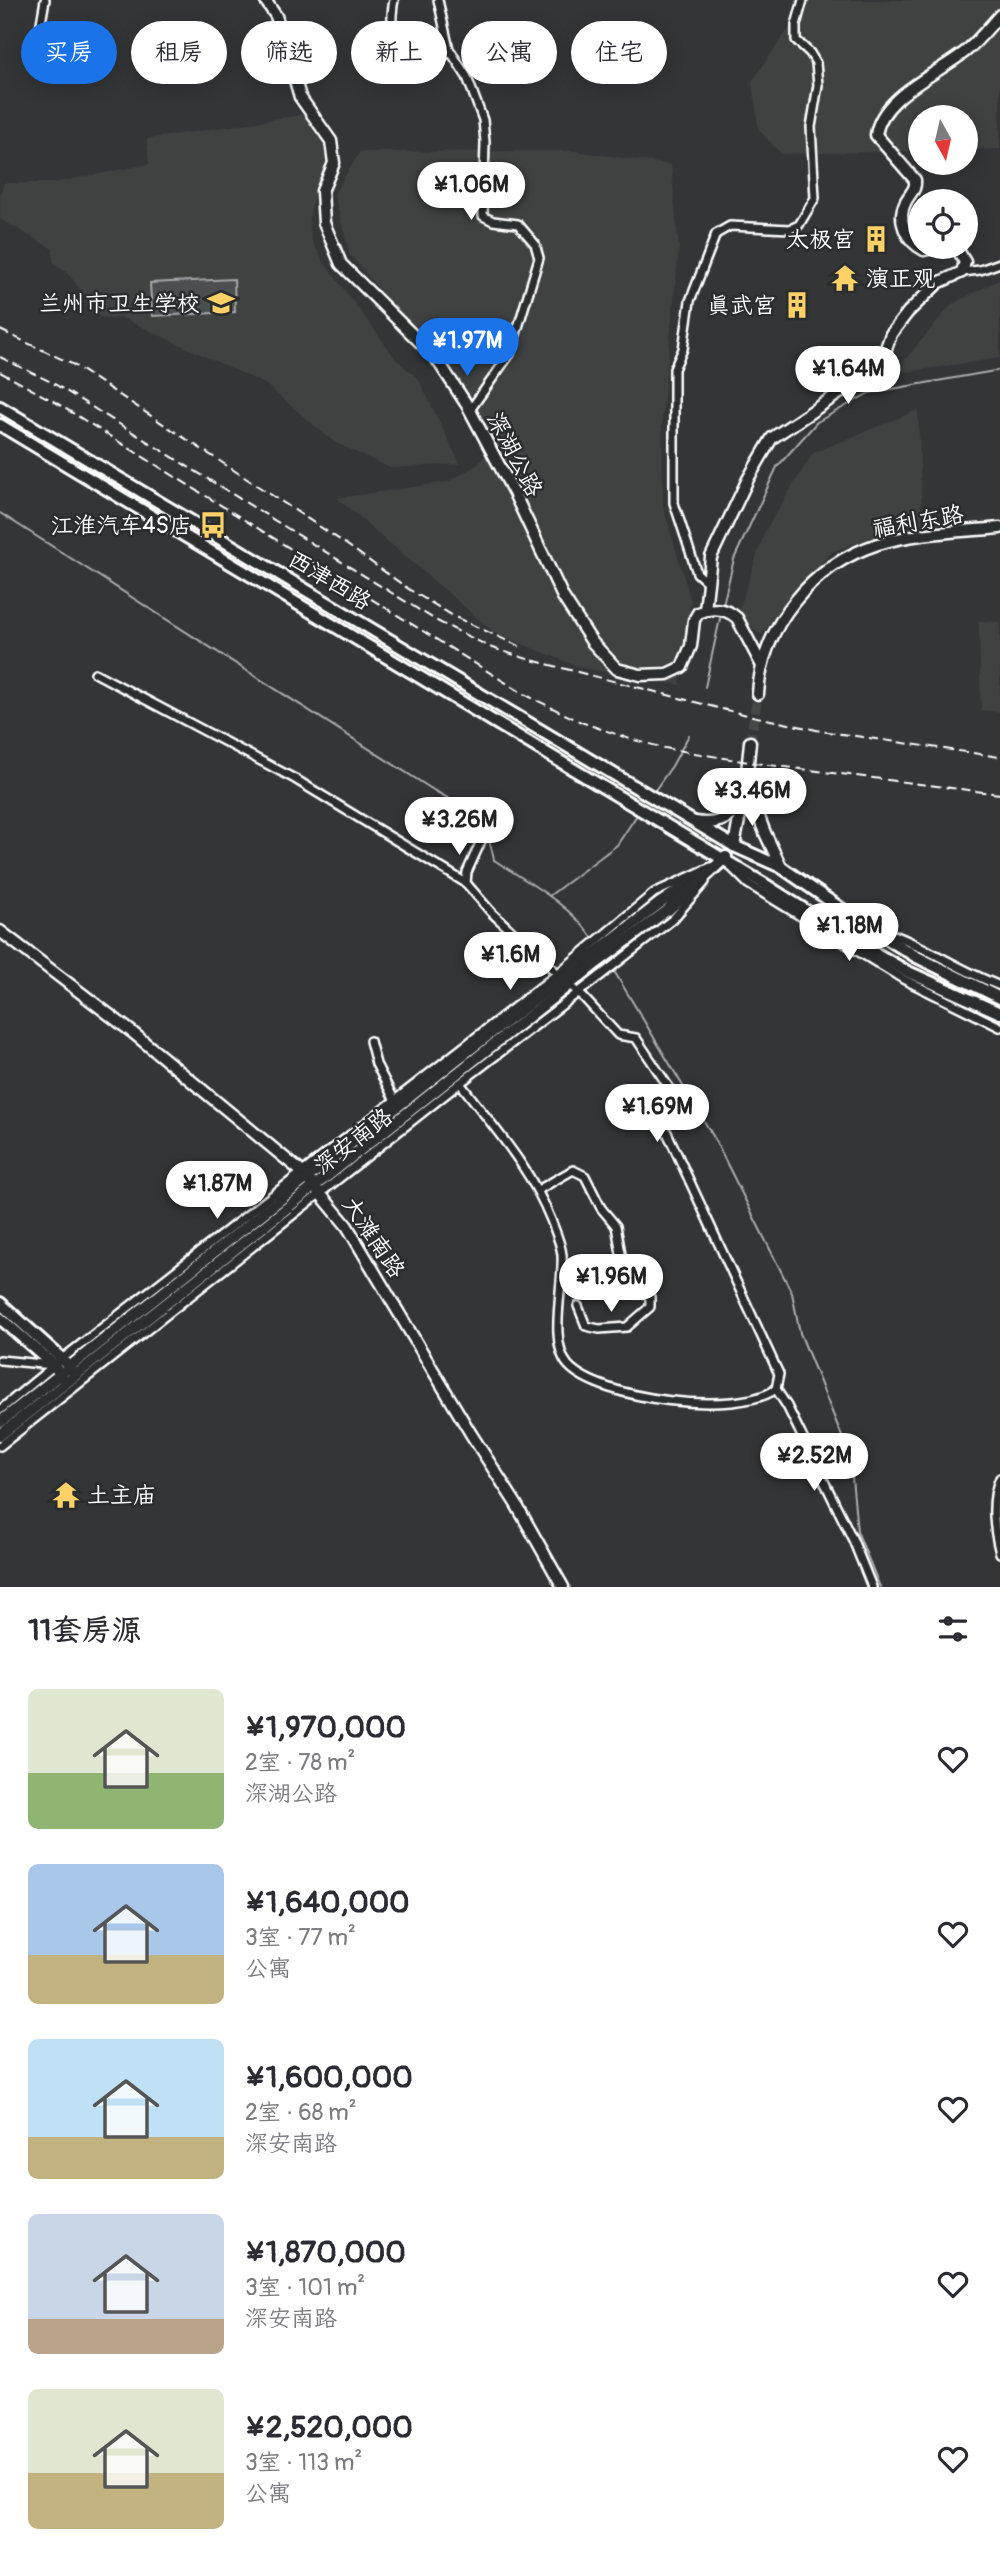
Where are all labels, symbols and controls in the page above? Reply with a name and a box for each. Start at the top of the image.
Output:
chip: 买房 [21,21,117,84]
chip: 租房 [131,21,227,84]
chip: 筛选 [241,21,337,84]
chip: 新上 [351,21,447,84]
chip: 公寓 [461,21,557,84]
chip: 住宅 [571,21,667,84]
north arrow [908,105,978,175]
map controls [908,105,978,259]
pin: ¥1.06M [414,162,528,222]
text: ¥1.06M [433,170,509,199]
button: locate [908,189,978,259]
building icon: 太极宫 [861,224,891,254]
place label: 太极宫 [786,225,855,254]
temple icon: 演正观 [830,263,860,293]
place label: 演正观 [866,264,935,293]
school or university icon: 兰州市卫生学校 [206,288,236,318]
place label: 兰州市卫生学校 [39,289,200,318]
building icon: 真武宫 [782,290,812,320]
place label: 真武宫 [707,291,776,320]
pin: ¥1.97M [410,318,524,378]
text: ¥1.97M [432,326,502,355]
pin: ¥1.64M [791,346,905,406]
text: ¥1.64M [811,354,885,383]
street label: 深湖公路 [480,407,549,502]
street label: 福利东路 [870,499,966,544]
bus stop icon: 江淮汽车4S店 [198,510,228,540]
place label: 江淮汽车4S店 [50,511,192,540]
street label: 西津西路 [283,544,377,617]
pin: ¥3.46M [695,768,809,828]
text: ¥3.46M [713,776,791,805]
pin: ¥3.26M [402,798,516,857]
text: ¥3.26M [421,805,497,834]
pin: ¥1.18M [792,904,906,963]
text: ¥1.18M [815,911,883,940]
pin: ¥1.6M [461,932,559,992]
text: ¥1.6M [480,940,540,969]
pin: ¥1.69M [600,1084,714,1144]
text: ¥1.69M [621,1092,693,1121]
street label: 深安南路 [308,1102,398,1181]
pin: ¥1.87M [160,1162,274,1221]
text: ¥1.87M [182,1169,252,1198]
street label: 大滩南路 [336,1191,411,1284]
pin: ¥1.96M [554,1254,668,1314]
text: ¥1.96M [575,1262,647,1291]
pin: ¥2.52M [757,1434,871,1493]
text: ¥2.52M [776,1441,852,1470]
temple icon: 土主庙 [51,1480,81,1510]
place label: 土主庙 [87,1481,156,1510]
icon: filters [934,1610,972,1648]
text: 11套房源 [28,1612,141,1649]
text: ¥1,970,000 [245,1709,406,1746]
icon: home [84,1717,168,1801]
icon: heart [934,1740,972,1778]
text: 2室 · 78 m² [245,1748,355,1777]
text: 深湖公路 [245,1779,337,1808]
text: ¥1,640,000 [245,1884,410,1921]
icon: home [84,1892,168,1976]
icon: heart [934,1915,972,1953]
text: 3室 · 77 m² [245,1923,356,1952]
text: 公寓 [245,1954,291,1983]
text: ¥1,600,000 [245,2059,413,2096]
icon: home [84,2067,168,2151]
icon: heart [934,2090,972,2128]
text: 2室 · 68 m² [245,2098,357,2127]
text: 深安南路 [245,2129,337,2158]
text: ¥1,870,000 [245,2234,406,2271]
icon: home [84,2242,168,2326]
icon: heart [934,2265,972,2303]
text: 3室 · 101 m² [245,2273,365,2302]
text: 深安南路 [245,2304,337,2333]
text: ¥2,520,000 [245,2409,413,2446]
icon: home [84,2417,168,2501]
icon: heart [934,2440,972,2478]
text: 3室 · 113 m² [245,2448,362,2477]
text: 公寓 [245,2479,291,2508]

